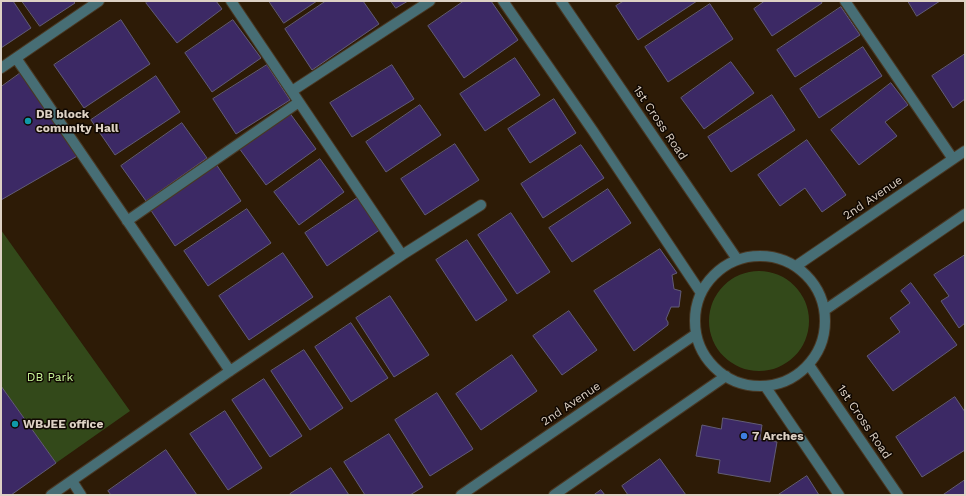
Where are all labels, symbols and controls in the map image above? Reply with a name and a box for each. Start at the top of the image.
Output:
street label: 1st Cross Road [630,83,690,163]
place label: DB block comunity Hall [36,107,119,135]
marker: DB block comunity Hall [23,116,33,126]
street label: 2nd Avenue [841,173,905,223]
park label: DB Park [27,370,73,384]
street label: 2nd Avenue [539,379,603,429]
street label: 1st Cross Road [834,382,894,462]
place label: WBJEE office [23,417,103,431]
marker: WBJEE office [10,419,20,429]
place label: 7 Arches [752,429,804,443]
marker: 7 Arches [739,431,749,441]

